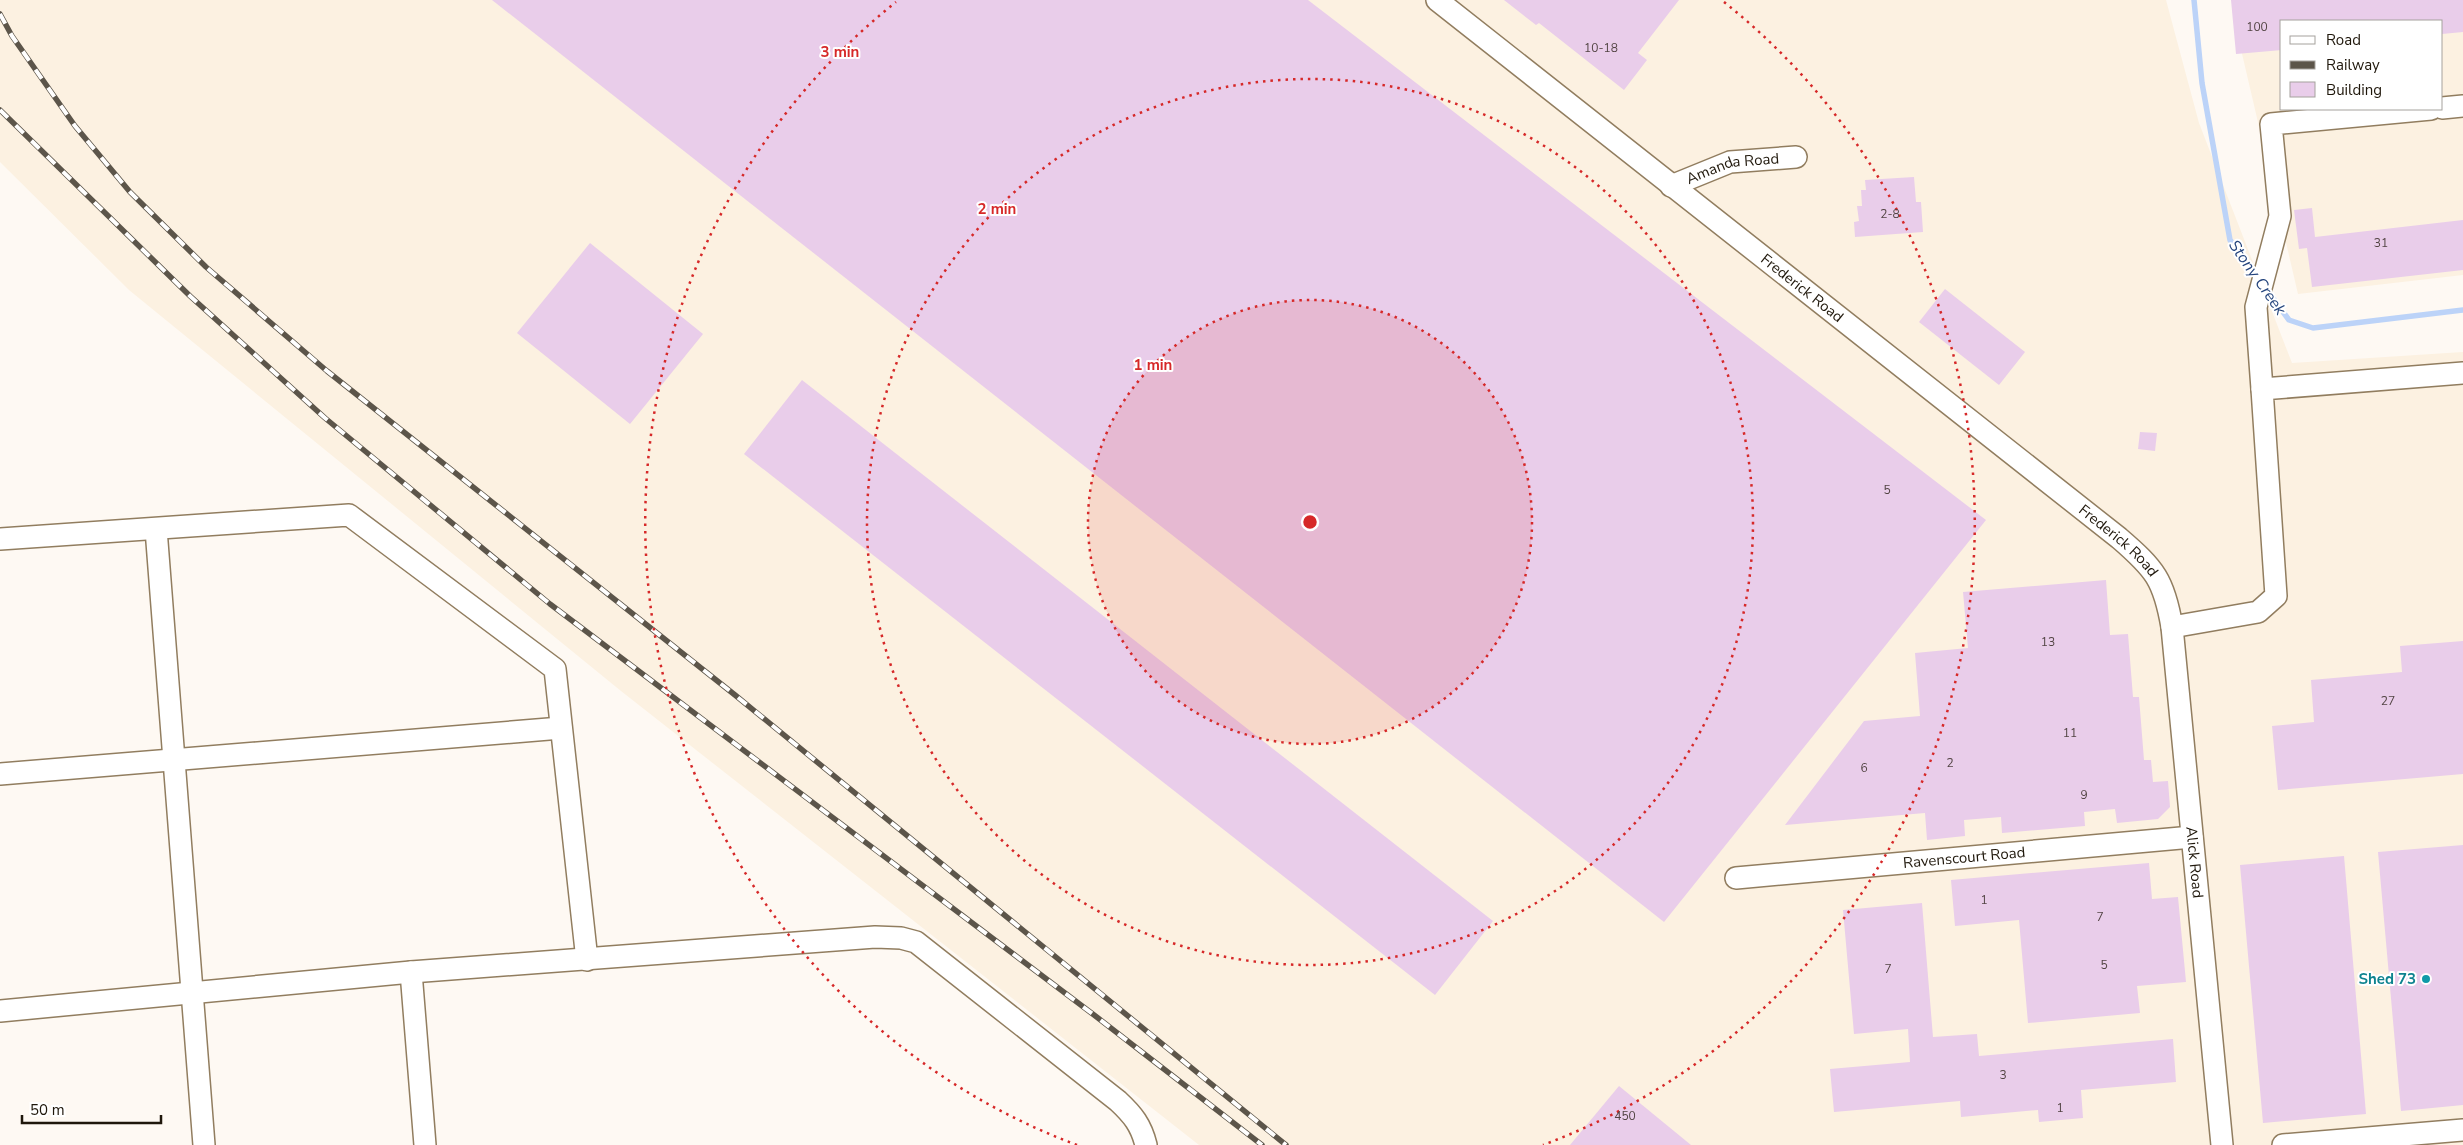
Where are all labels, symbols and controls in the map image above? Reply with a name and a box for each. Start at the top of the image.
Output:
house number: 100 [2246,19,2268,35]
legend [2280,20,2443,110]
text: Road [2326,30,2361,50]
house number: 10-18 [1584,40,1618,56]
text: 3 min [821,42,859,62]
text: Railway [2326,55,2380,75]
text: Building [2326,80,2382,100]
street label: Amanda Road [1683,148,1780,189]
text: 2 min [978,199,1016,219]
house number: 2-8 [1880,206,1900,222]
house number: 31 [2374,235,2388,251]
water label: Stony Creek [2223,236,2292,320]
street label: Frederick Road [1757,249,1848,327]
text: 1 min [1134,355,1172,375]
house number: 5 [1883,482,1891,498]
street label: Frederick Road [2075,500,2163,581]
centre of rings [1301,513,1319,531]
house number: 13 [2041,634,2055,650]
house number: 27 [2381,693,2395,709]
house number: 11 [2063,725,2077,741]
house number: 2 [1946,755,1954,771]
house number: 6 [1860,760,1868,776]
house number: 9 [2080,787,2088,803]
street label: Alick Road [2181,826,2208,899]
street label: Ravenscourt Road [1902,842,2026,873]
house number: 1 [1980,892,1988,908]
house number: 7 [2096,909,2104,925]
house number: 5 [2100,957,2108,973]
house number: 7 [1884,961,1892,977]
place label: Shed 73 [2359,969,2416,989]
marker: Shed 73 [2420,973,2432,985]
house number: 3 [1999,1067,2007,1083]
scale bar [22,1092,161,1124]
text: 50 m [30,1100,65,1120]
house number: 1 [2056,1100,2064,1116]
house number: 450 [1614,1108,1636,1124]

